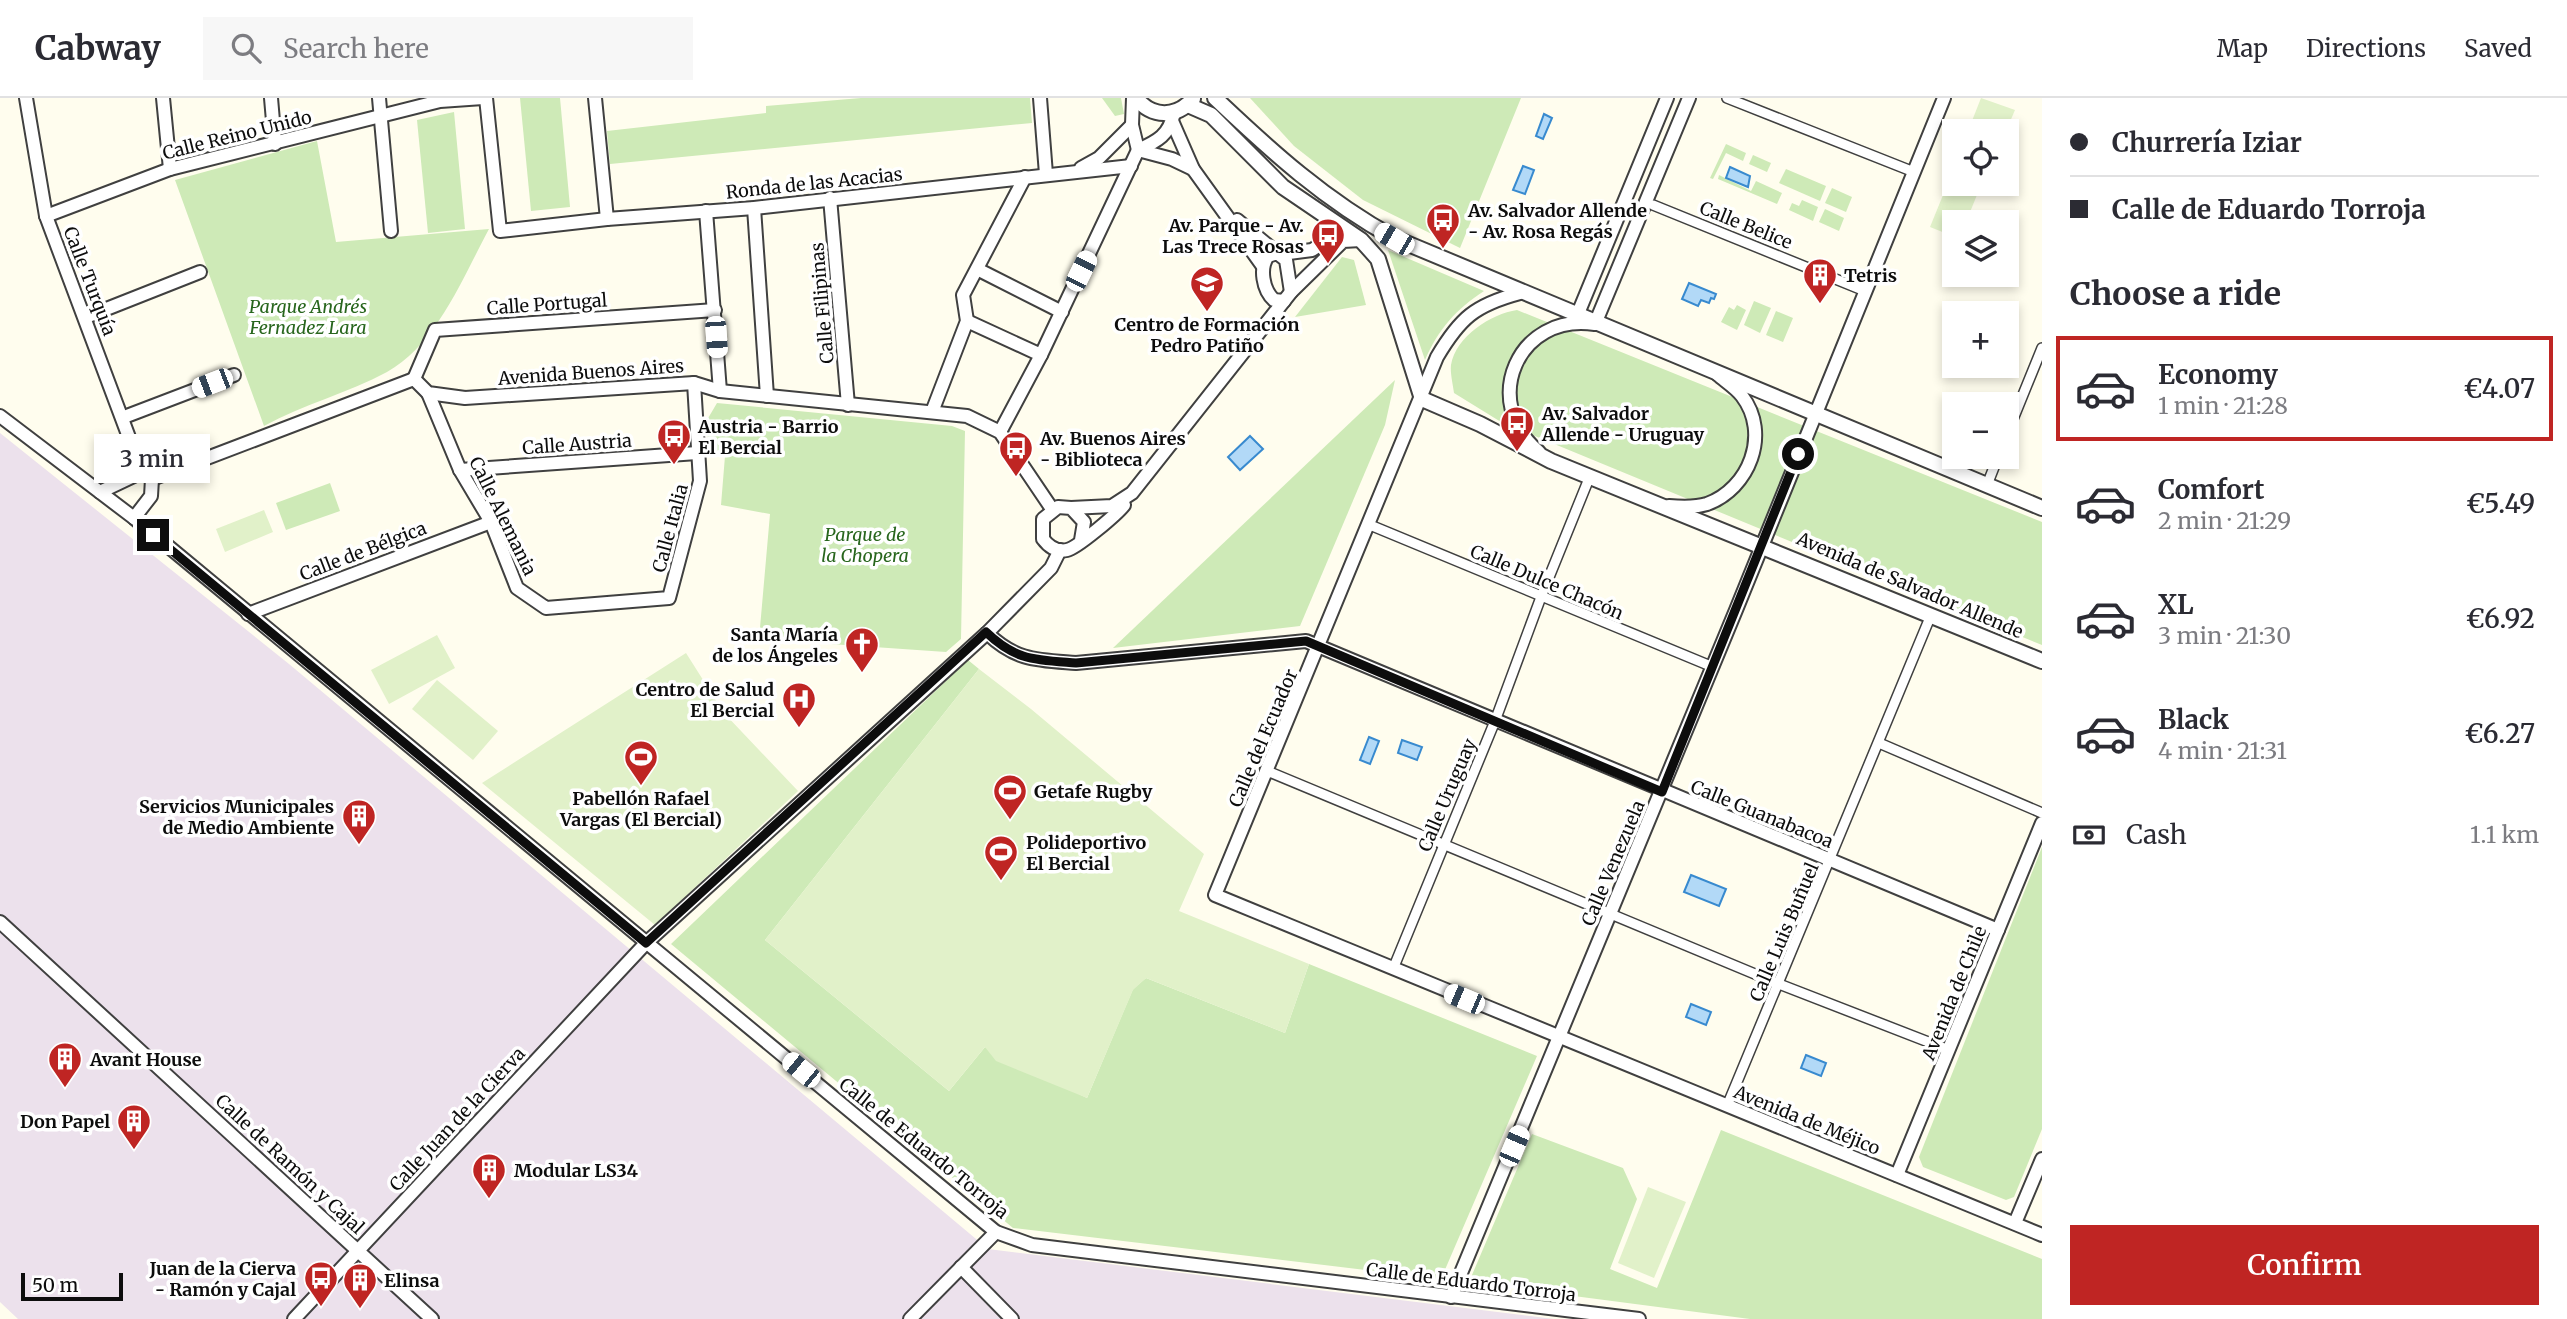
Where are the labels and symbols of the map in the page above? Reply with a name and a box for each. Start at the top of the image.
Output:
street label: Calle Reino Unido [160,105,314,165]
street label: Ronda de las Acacias [725,162,904,204]
street label: Calle Belice [1696,196,1796,254]
place label: Av. Salvador Allende - Av. Rosa Regás [1467,199,1647,243]
bus stop icon: Av. Salvador Allende - Av. Rosa Regás [1424,201,1462,250]
place label: Av. Parque - Av. Las Trece Rosas [1162,214,1304,258]
bus stop icon: Av. Parque - Av. Las Trece Rosas [1309,216,1347,265]
car [1371,219,1418,259]
street label: Calle Turquía [59,223,121,339]
street label: Calle Filipinas [805,241,839,364]
car [1063,248,1100,294]
building icon: Tetris [1801,256,1839,305]
school or university icon: Centro de Formación Pedro Patiño [1188,264,1226,313]
place label: Tetris [1844,264,1897,287]
street label: Calle Portugal [486,288,608,320]
park label: Parque Andrés Fernadez Lara [248,295,367,339]
place label: Centro de Formación Pedro Patiño [1115,313,1299,357]
car [705,315,728,359]
street label: Avenida Buenos Aires [496,354,685,390]
car [189,366,236,400]
place label: Av. Salvador Allende - Uruguay [1541,402,1705,446]
bus stop icon: Av. Salvador Allende - Uruguay [1498,404,1536,453]
place label: Austria - Barrio El Bercial [697,415,839,459]
bus stop icon: Austria - Barrio El Bercial [655,417,693,466]
place label: Av. Buenos Aires - Biblioteca [1039,427,1186,471]
street label: Calle Austria [522,429,633,459]
bus stop icon: Av. Buenos Aires - Biblioteca [997,429,1035,478]
callout: 3 min [95,434,211,482]
route start [1782,438,1814,470]
street label: Calle Alemania [464,453,542,579]
street label: Calle Italia [647,481,693,575]
street label: Calle de Bélgica [296,516,430,586]
route end [137,519,169,551]
park label: Parque de la Chopera [821,523,909,567]
street label: Avenida de Salvador Allende [1792,526,2027,643]
street label: Calle Dulce Chacón [1467,539,1627,625]
place label: Santa María de los Ángeles [712,623,838,667]
church icon: Santa María de los Ángeles [843,625,881,674]
street label: Calle del Ecuador [1224,665,1302,811]
place label: Centro de Salud El Bercial [636,678,774,722]
hospital icon: Centro de Salud El Bercial [780,680,818,729]
street label: Calle Uruguay [1413,735,1481,855]
sports icon: Pabellón Rafael Vargas (El Bercial) [622,738,660,787]
sports icon: Getafe Rugby [991,772,1029,821]
street label: Calle Guanabacoa [1687,775,1837,853]
place label: Getafe Rugby [1034,780,1153,803]
place label: Pabellón Rafael Vargas (El Bercial) [559,787,722,831]
place label: Servicios Municipales de Medio Ambiente [139,795,334,839]
building icon: Servicios Municipales de Medio Ambiente [340,797,378,846]
street label: Calle Venezuela [1576,797,1650,929]
place label: Polideportivo El Bercial [1026,831,1146,875]
sports icon: Polideportivo El Bercial [982,833,1020,882]
street label: Calle Luis Buñuel [1744,859,1824,1005]
street label: Avenida de Chile [1916,923,1991,1064]
car [1441,981,1488,1017]
building icon: Avant House [46,1040,84,1089]
street label: Calle Juan de la Cierva [384,1042,530,1196]
place label: Avant House [89,1048,202,1071]
car [779,1049,824,1091]
street label: Calle de Eduardo Torroja [835,1073,1014,1224]
street label: Avenida de Méjico [1730,1080,1883,1160]
street label: Calle de Ramón y Cajal [211,1089,369,1239]
building icon: Don Papel [115,1102,153,1151]
place label: Don Papel [20,1110,110,1133]
car [1497,1123,1532,1169]
building icon: Modular LS34 [470,1151,508,1200]
place label: Modular LS34 [514,1159,639,1182]
place label: Juan de la Cierva - Ramón y Cajal [149,1257,296,1301]
street label: Calle de Eduardo Torroja [1365,1258,1578,1306]
bus stop icon: Juan de la Cierva - Ramón y Cajal [302,1259,340,1308]
building icon: Elinsa [341,1261,379,1310]
place label: Elinsa [384,1269,440,1292]
scale bar [21,1270,122,1302]

